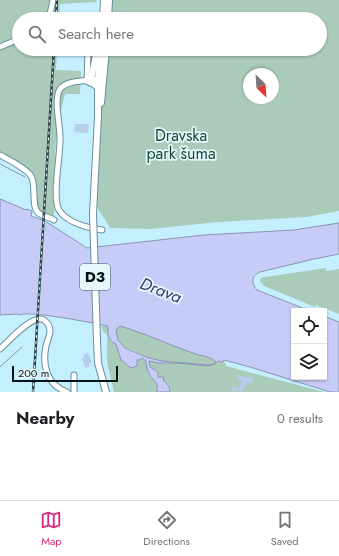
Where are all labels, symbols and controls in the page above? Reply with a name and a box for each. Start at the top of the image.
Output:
search box [12,12,327,56]
icon: search [26,23,48,45]
text: Search here [58,23,134,45]
north arrow [243,68,279,104]
park label: Dravska park šuma [146,124,216,165]
road number: D3 [80,264,110,290]
water label: Drava [137,271,186,309]
map controls [291,308,327,380]
button: locate [291,308,327,344]
button: layers [291,344,327,380]
scale bar [12,364,118,383]
text: 200 m [18,365,49,381]
text: Nearby [16,406,74,430]
text: 0 results [277,409,323,428]
tab: Map [40,509,62,549]
tab: Directions [143,509,190,549]
tab: Saved [271,509,299,549]

